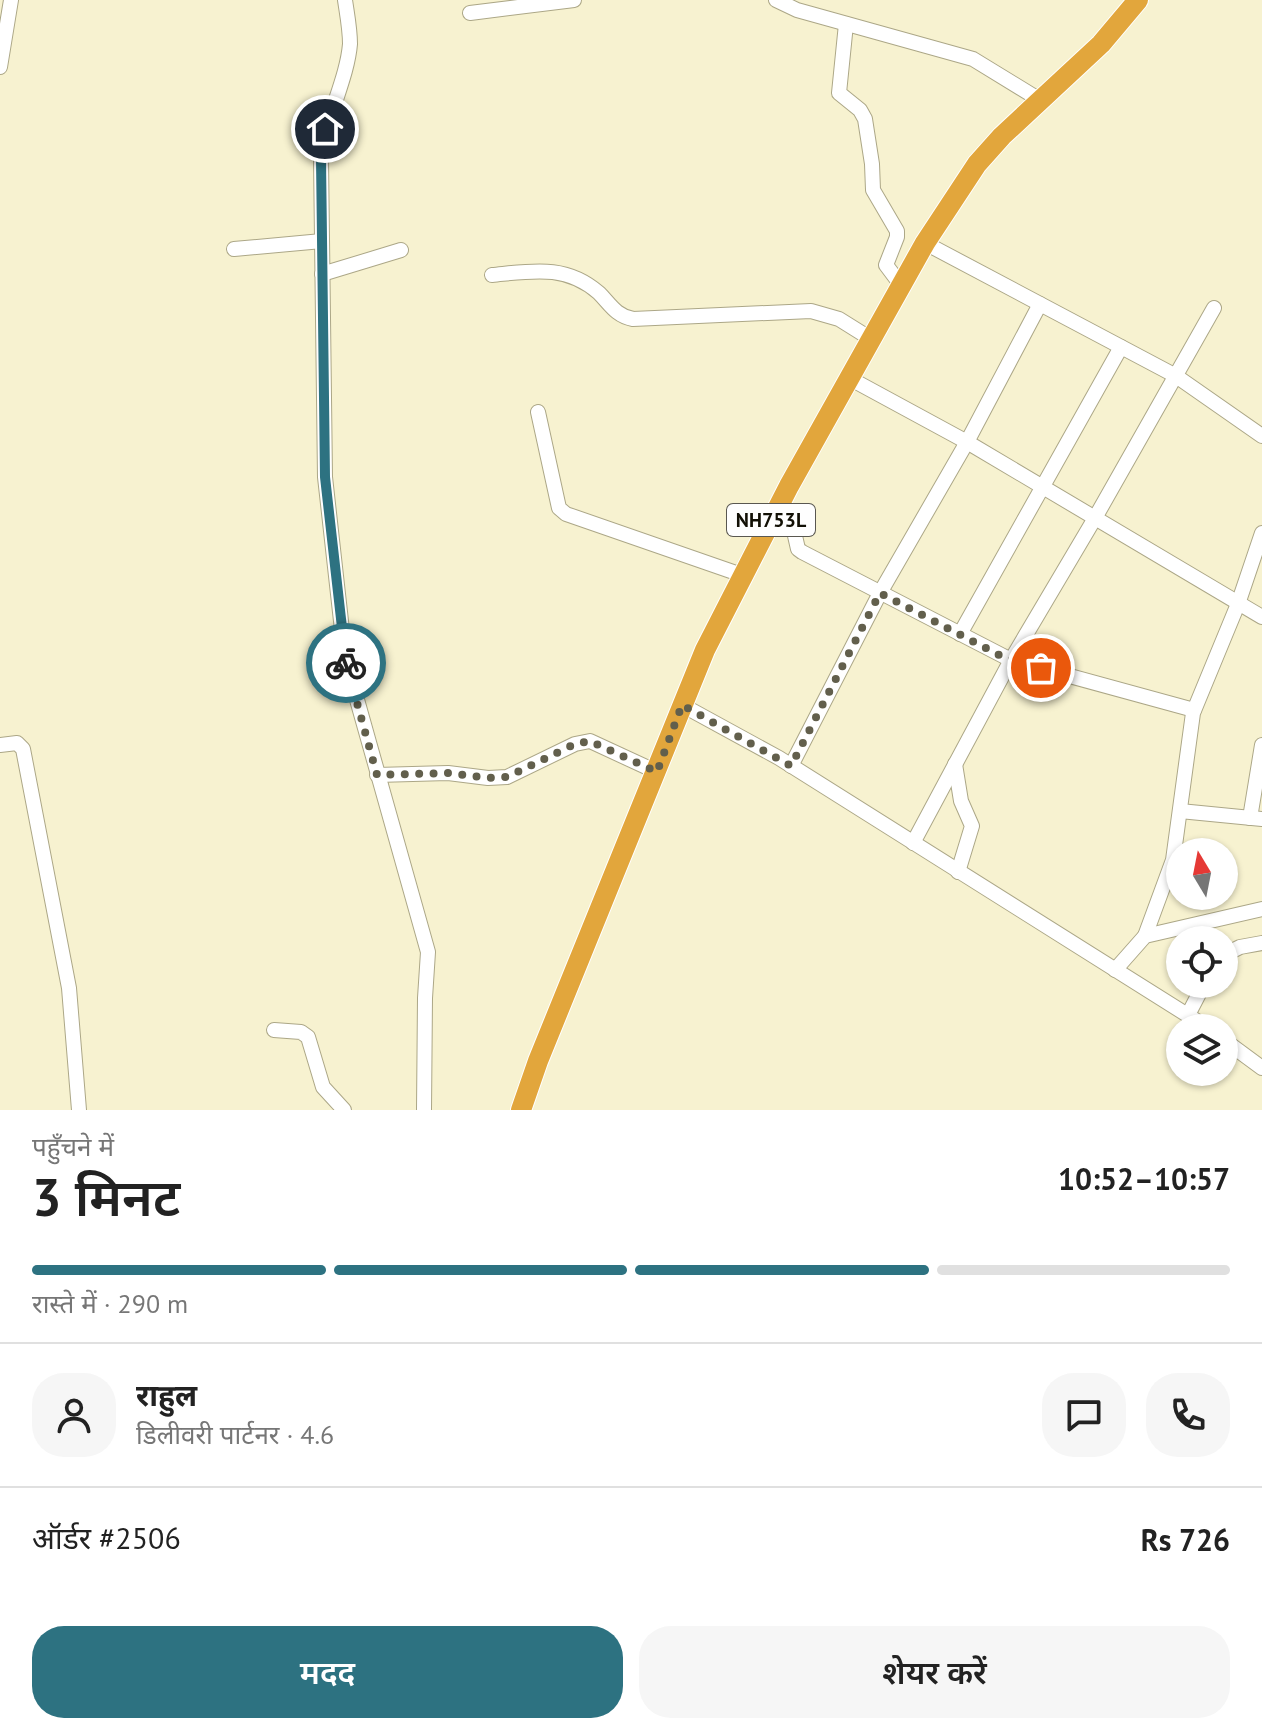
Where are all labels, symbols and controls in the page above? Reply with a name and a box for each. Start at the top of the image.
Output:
pin [291,95,359,163]
icon: home [303,107,347,151]
road number: NH753L [727,504,815,536]
courier [306,623,386,703]
pin [1007,634,1075,702]
icon: bike [324,641,368,685]
icon: bag [1019,646,1063,690]
north arrow [1166,838,1238,910]
map controls [1166,838,1238,1086]
button: locate [1166,926,1238,998]
button: layers [1166,1014,1238,1086]
text: पहुँचने में [32,1130,114,1163]
text: 10:52–10:57 [1058,1159,1230,1198]
text: 3 मिनट [32,1163,180,1230]
text: रास्ते में · 290 m [32,1287,188,1320]
button: person [32,1373,116,1457]
button: chat [1042,1373,1126,1457]
button: phone [1146,1373,1230,1457]
text: राहुल [136,1375,197,1414]
text: डिलीवरी पार्टनर · 4.6 [136,1418,334,1451]
text: ऑर्डर #2506 [32,1518,181,1557]
text: Rs 726 [1141,1520,1230,1559]
button: मदद [32,1626,623,1718]
button: शेयर करें [639,1626,1230,1718]

